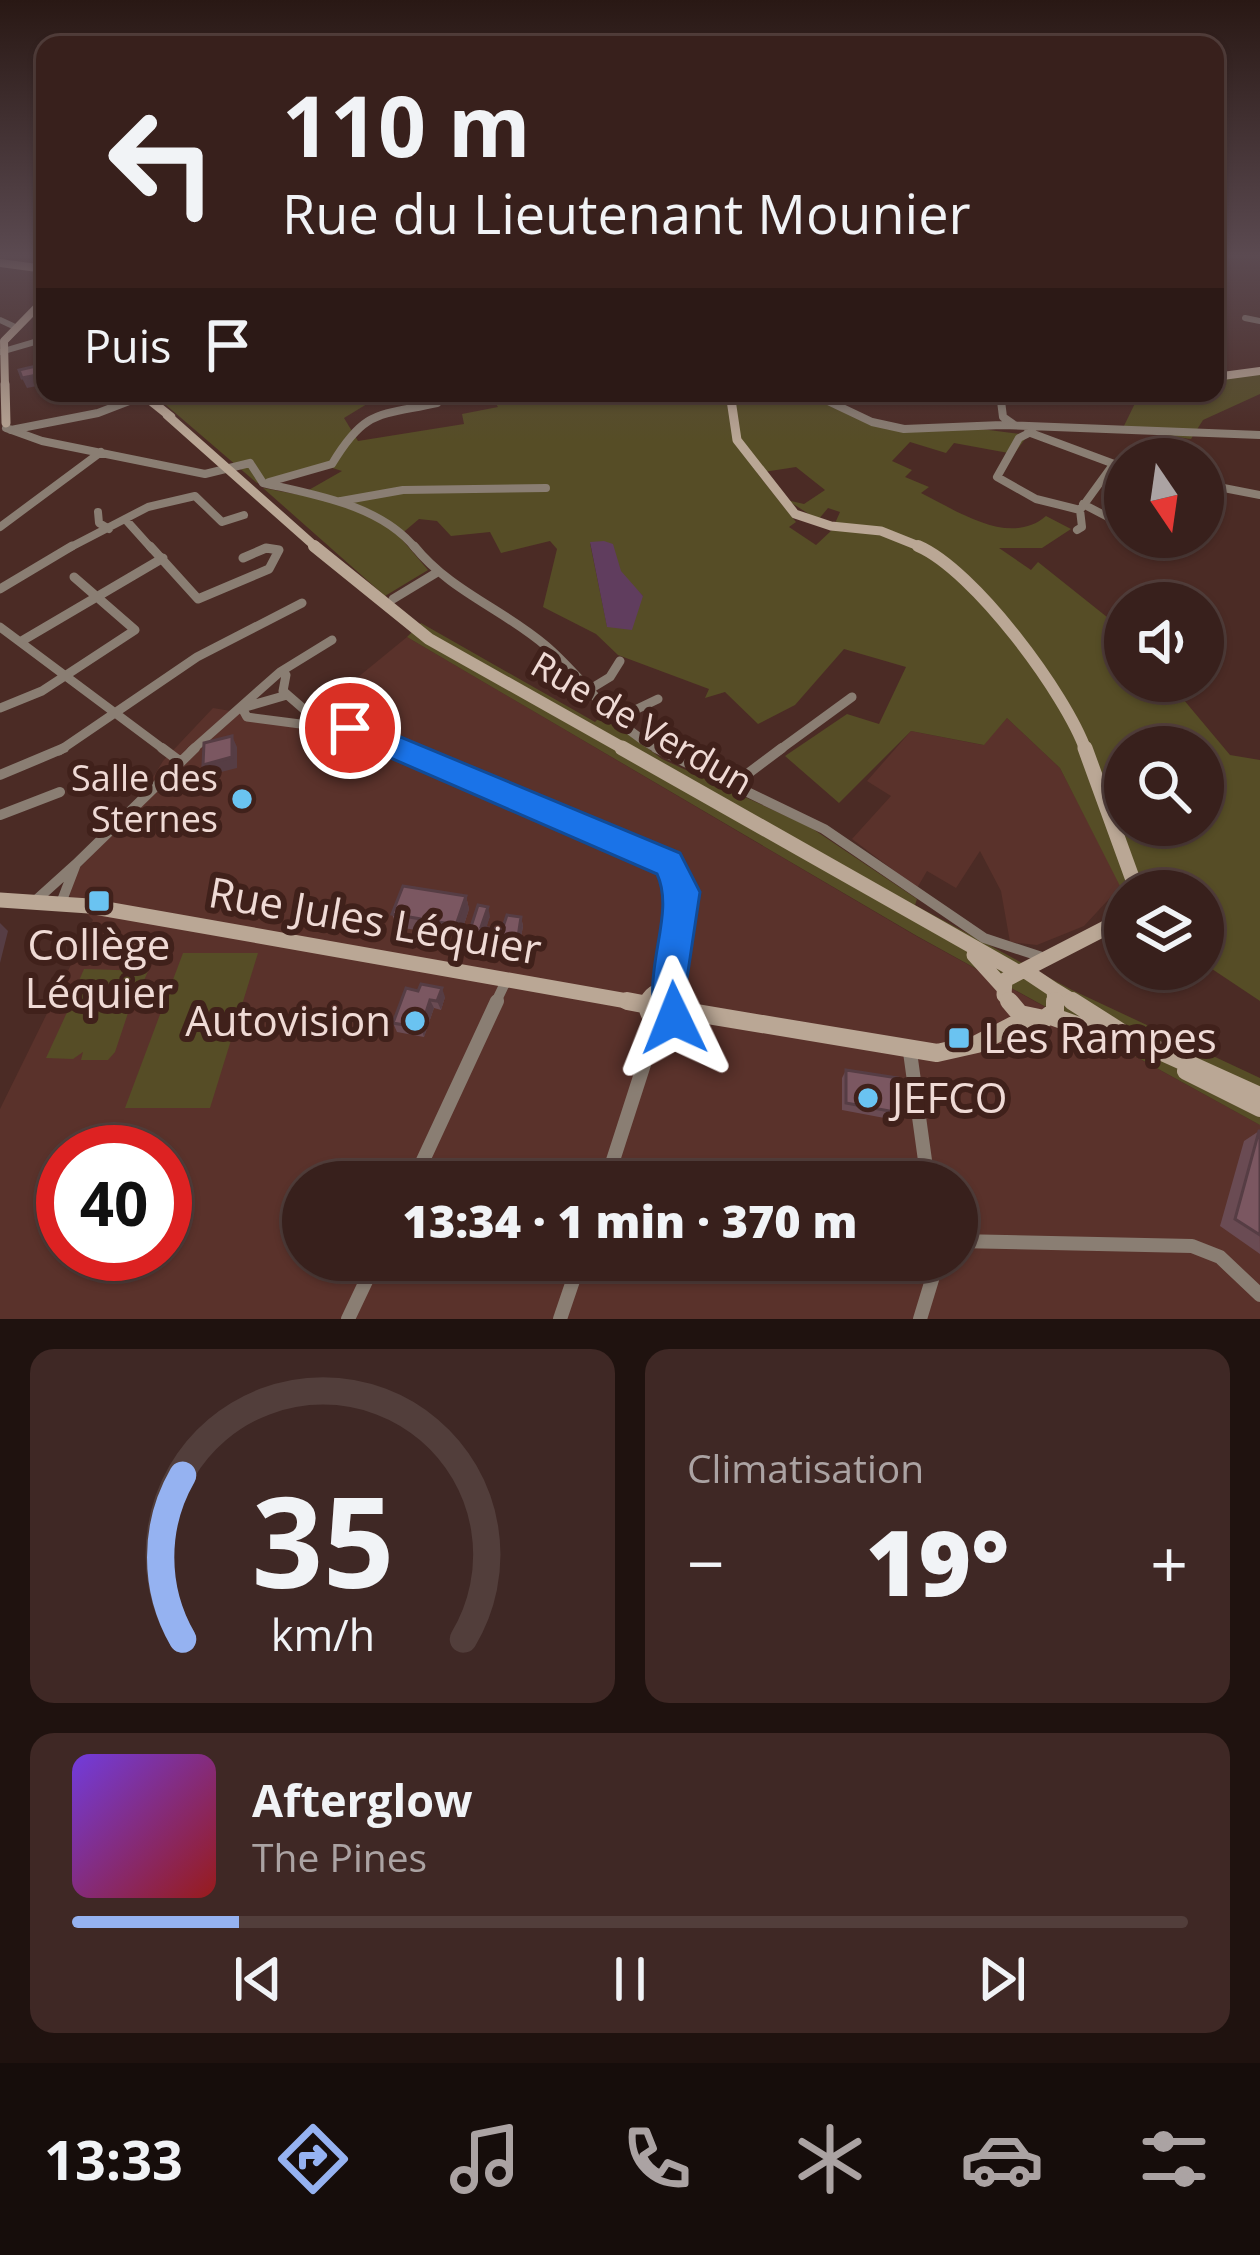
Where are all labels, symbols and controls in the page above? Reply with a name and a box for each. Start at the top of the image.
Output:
text: 110 m [282,67,530,182]
icon: left [84,84,240,240]
text: Rue du Lieutenant Mounier [282,176,971,250]
icon: arrive [195,312,261,378]
text: Puis [84,315,171,376]
north arrow [1104,438,1224,558]
map controls [1104,438,1224,990]
button: sound [1104,582,1224,702]
street label: Rue de Verdun [523,639,762,806]
pin [299,677,401,779]
icon: arrive [317,695,383,761]
button: search [1104,726,1224,846]
place label: Salle des Sternes [71,753,218,843]
marker: Salle des Sternes [229,786,255,812]
street label: Rue Jules Léquier [205,862,546,977]
button: layers [1104,870,1224,990]
marker: Collège Léquier [86,888,112,914]
place label: Collège Léquier [25,915,173,1020]
position arrow [611,955,737,1081]
place label: Autovision [185,991,391,1048]
marker: Autovision [402,1008,428,1034]
place label: Les Rampes [983,1008,1217,1065]
marker: Les Rampes [946,1025,972,1051]
place label: JEFCO [888,1068,1007,1125]
marker: JEFCO [855,1085,881,1111]
speed limit sign: 40 [36,1125,192,1281]
text: 13:34 · 1 min · 370 m [403,1190,857,1251]
text: Climatisation [687,1441,924,1494]
text: 35 [251,1455,394,1625]
text: 19° [866,1500,1009,1622]
text: − [687,1517,725,1607]
text: + [1150,1517,1188,1607]
text: km/h [270,1605,375,1664]
text: Afterglow [252,1769,473,1830]
text: The Pines [252,1830,427,1883]
icon: previous [225,1946,291,2012]
icon: pause [597,1946,663,2012]
icon: next [969,1946,1035,2012]
icon: directions [271,2117,355,2201]
icon: music [443,2117,527,2201]
icon: phone [615,2117,699,2201]
icon: climate [788,2117,872,2201]
icon: car [960,2117,1044,2201]
icon: filters [1132,2117,1216,2201]
text: 13:33 [44,2122,183,2196]

